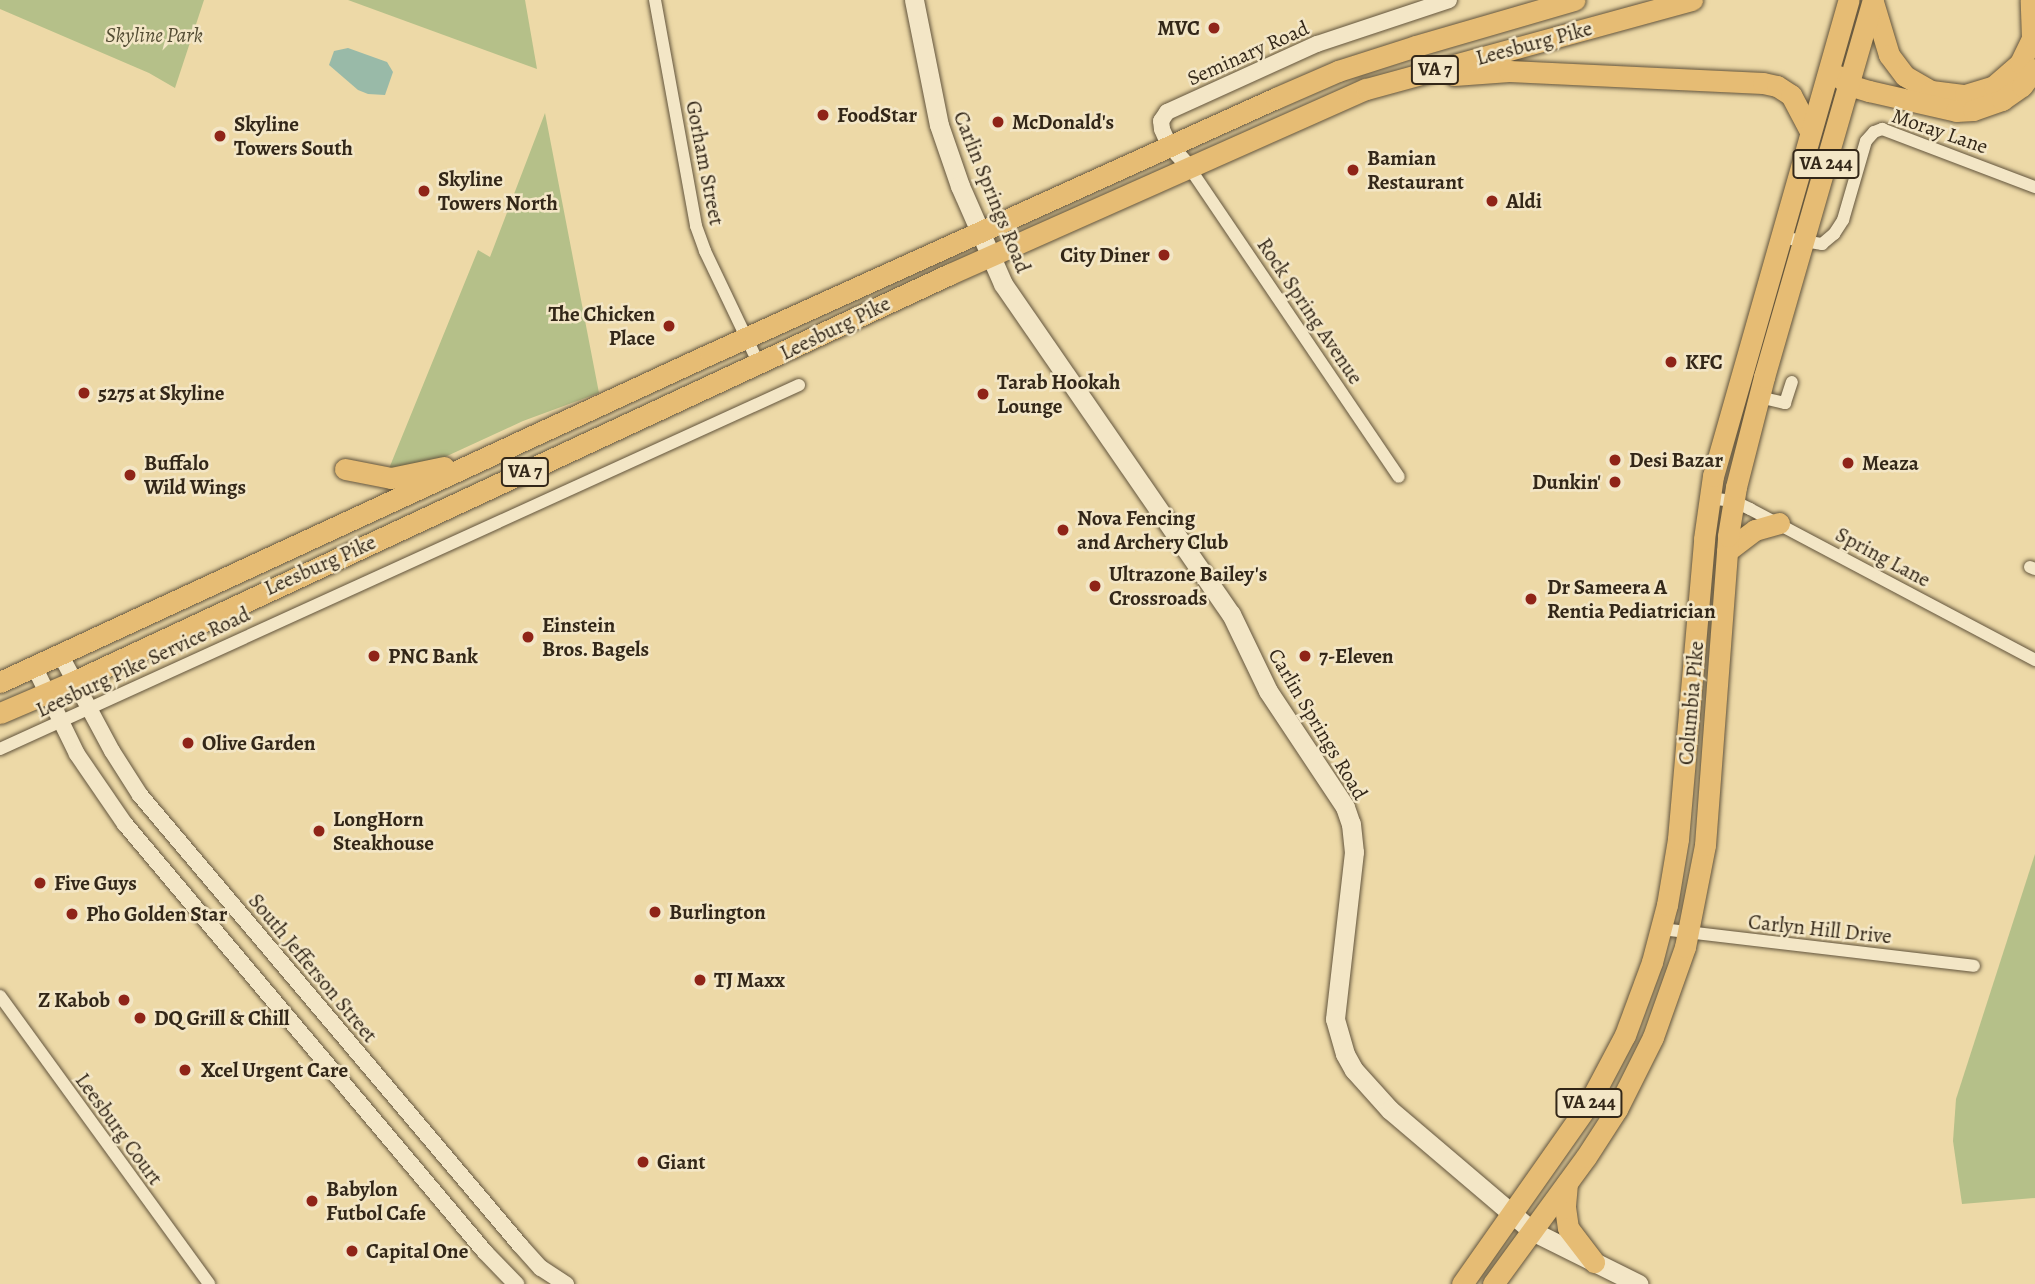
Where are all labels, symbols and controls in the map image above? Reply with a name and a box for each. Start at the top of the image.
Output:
place label: MVC [1157,15,1200,41]
street label: Seminary Road [1183,15,1313,91]
street label: Leesburg Pike [1473,15,1595,71]
marker: MVC [1206,20,1222,36]
park label: Skyline Park [105,22,203,48]
road number: VA 7 [1410,54,1460,86]
street label: Gorham Street [681,99,729,227]
place label: FoodStar [837,102,917,128]
street label: Moray Lane [1889,103,1991,159]
marker: FoodStar [815,107,831,123]
street label: Carlin Springs Road [948,107,1036,277]
place label: McDonald's [1012,109,1114,135]
place label: Skyline Towers South [234,111,353,161]
marker: McDonald's [990,114,1006,130]
marker: Skyline Towers South [212,128,228,144]
place label: Bamian Restaurant [1367,145,1464,195]
road number: VA 244 [1791,148,1861,180]
marker: Bamian Restaurant [1345,162,1361,178]
place label: Skyline Towers North [438,166,558,216]
marker: Skyline Towers North [416,183,432,199]
place label: Aldi [1506,188,1542,214]
marker: Aldi [1484,193,1500,209]
street label: Rock Spring Avenue [1252,233,1368,389]
place label: City Diner [1060,242,1150,268]
marker: City Diner [1156,247,1172,263]
street label: Leesburg Pike [776,291,894,365]
place label: The Chicken Place [549,301,655,351]
marker: The Chicken Place [661,318,677,334]
place label: KFC [1685,349,1723,375]
marker: KFC [1663,354,1679,370]
place label: Tarab Hookah Lounge [997,369,1120,419]
place label: 5275 at Skyline [98,380,224,406]
marker: 5275 at Skyline [76,385,92,401]
marker: Tarab Hookah Lounge [975,386,991,402]
place label: Desi Bazar [1629,447,1723,473]
place label: Buffalo Wild Wings [144,450,246,500]
place label: Meaza [1862,450,1919,476]
marker: Desi Bazar [1607,452,1623,468]
marker: Meaza [1840,455,1856,471]
road number: VA 7 [500,457,550,488]
marker: Buffalo Wild Wings [122,467,138,483]
place label: Dunkin' [1532,469,1601,495]
marker: Dunkin' [1607,474,1623,490]
place label: Nova Fencing and Archery Club [1077,505,1228,555]
marker: Nova Fencing and Archery Club [1055,522,1071,538]
street label: Spring Lane [1831,522,1935,592]
street label: Leesburg Pike [260,529,380,601]
place label: Ultrazone Bailey's Crossroads [1109,561,1267,611]
place label: Dr Sameera A Rentia Pediatrician [1547,574,1716,624]
marker: Ultrazone Bailey's Crossroads [1087,578,1103,594]
marker: Dr Sameera A Rentia Pediatrician [1521,589,1541,609]
street label: Leesburg Pike Service Road [32,601,254,723]
place label: Einstein Bros. Bagels [542,612,650,662]
marker: Einstein Bros. Bagels [520,629,536,645]
street label: Columbia Pike [1673,640,1709,766]
place label: PNC Bank [388,643,478,669]
place label: 7-Eleven [1319,643,1394,669]
street label: Carlin Springs Road [1263,644,1373,804]
marker: PNC Bank [366,648,382,664]
marker: 7-Eleven [1297,648,1313,664]
place label: Olive Garden [202,730,316,756]
marker: Olive Garden [180,735,196,751]
place label: LongHorn Steakhouse [333,806,434,856]
marker: LongHorn Steakhouse [311,823,327,839]
place label: Five Guys [54,870,137,896]
marker: Five Guys [32,875,48,891]
street label: South Jefferson Street [243,888,383,1048]
place label: Burlington [669,899,766,925]
place label: Pho Golden Star [86,901,227,927]
marker: Burlington [647,904,663,920]
marker: Pho Golden Star [64,906,80,922]
street label: Carlyn Hill Drive [1747,909,1893,949]
place label: TJ Maxx [714,967,785,993]
marker: TJ Maxx [692,972,708,988]
place label: Z Kabob [38,987,110,1013]
marker: Z Kabob [116,992,132,1008]
place label: DQ Grill & Chill [154,1005,290,1031]
marker: DQ Grill & Chill [132,1010,148,1026]
place label: Xcel Urgent Care [201,1057,348,1083]
marker: Xcel Urgent Care [175,1060,195,1080]
street label: Leesburg Court [70,1068,168,1190]
road number: VA 244 [1554,1088,1624,1119]
place label: Giant [657,1149,705,1175]
marker: Giant [635,1154,651,1170]
place label: Babylon Futbol Cafe [326,1176,426,1226]
marker: Babylon Futbol Cafe [304,1193,320,1209]
place label: Capital One [366,1238,468,1264]
marker: Capital One [344,1243,360,1259]

